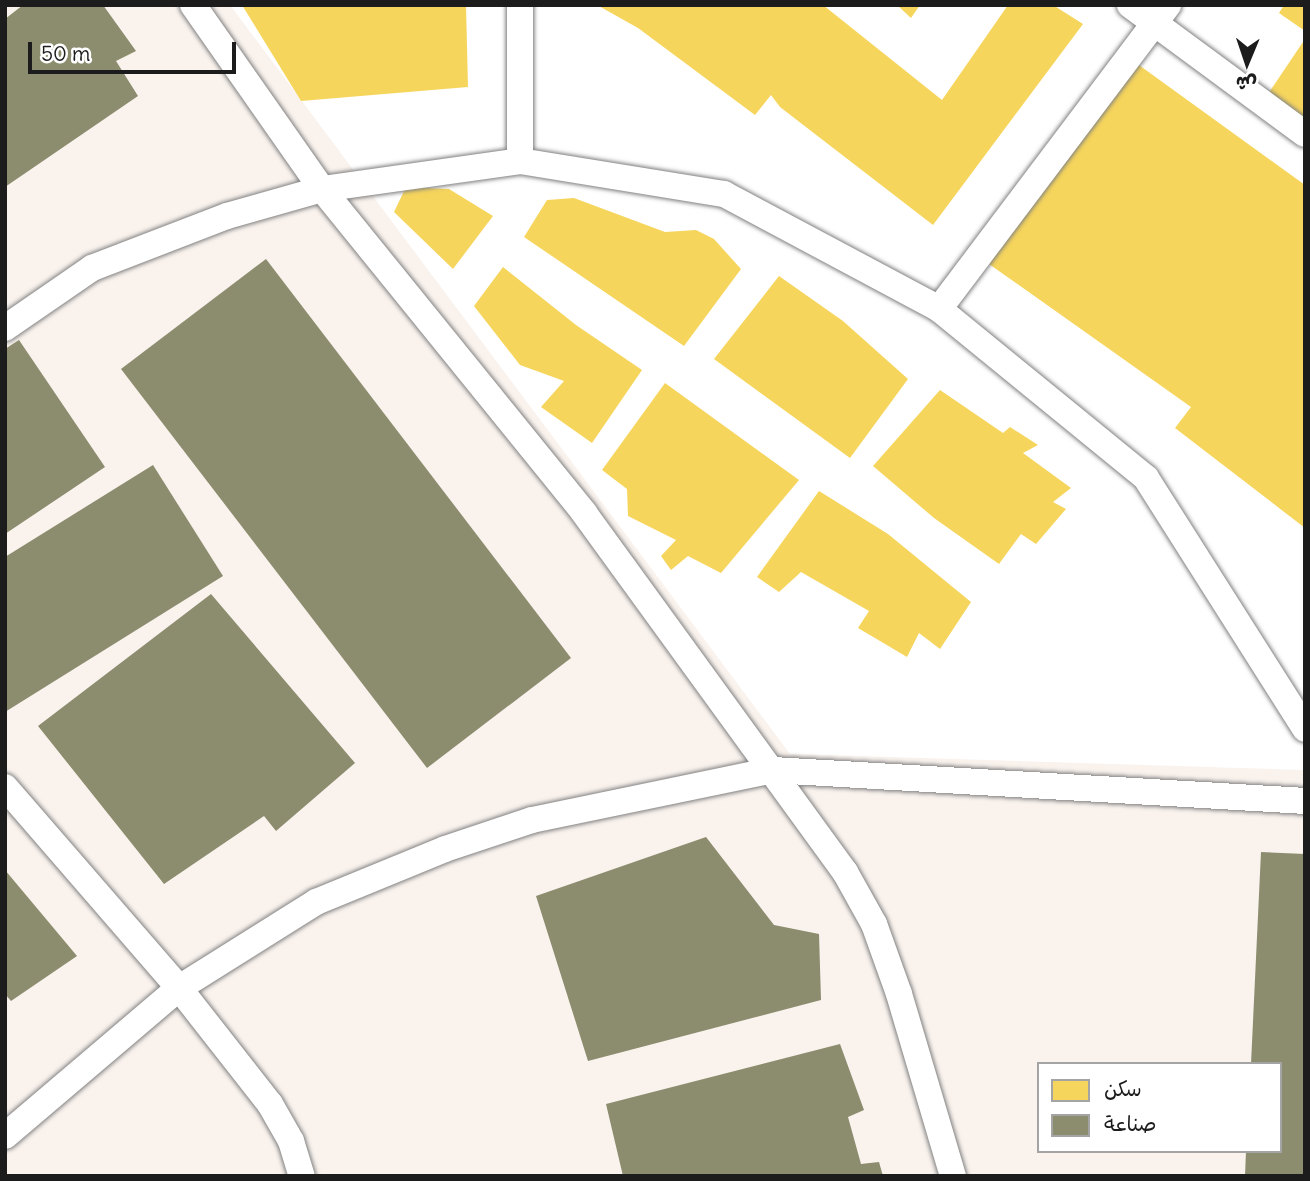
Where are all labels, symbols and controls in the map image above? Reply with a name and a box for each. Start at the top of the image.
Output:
scale bar [32,28,240,72]
north arrow [1212,28,1282,98]
text: 50 m [41,40,90,67]
text: ش [1235,72,1257,96]
legend [1037,1062,1282,1153]
text: سكن [1104,1075,1142,1102]
text: صناعة [1104,1110,1157,1137]

